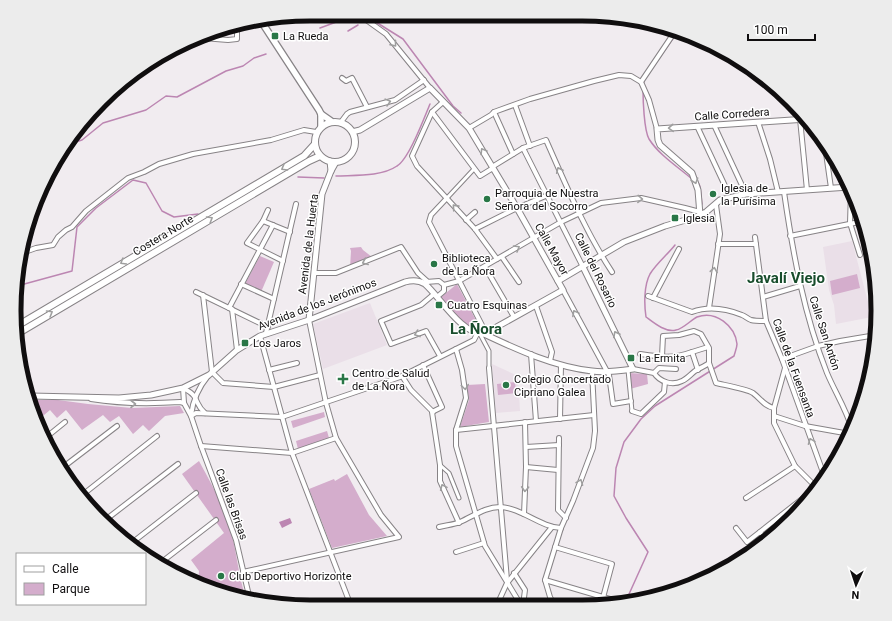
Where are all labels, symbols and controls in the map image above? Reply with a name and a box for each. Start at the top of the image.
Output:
scale bar [748,16,815,42]
text: 100 m [754,23,788,37]
place label: La Rueda [283,30,329,43]
marker: La Rueda [270,31,280,41]
one-way arrow [390,39,397,47]
one-way arrow [384,98,391,107]
street label: Calle Corredera [694,105,770,124]
one-way arrow [668,124,674,133]
one-way arrow [480,148,487,155]
one-way arrow [281,163,288,171]
one-way arrow [556,166,564,174]
one-way arrow [690,177,699,184]
place label: Iglesia de la Purísima [721,182,776,208]
place label: Parroquia de Nuestra Señora del Socorro [495,187,598,213]
marker: Iglesia de la Purísima [708,189,718,199]
street label: Avenida de la Huerta [296,193,321,295]
marker: Parroquia de Nuestra Señora del Socorro [482,194,492,204]
one-way arrow [636,195,643,204]
one-way arrow [452,204,460,212]
street label: Costera Norte [131,212,196,259]
place label: Iglesia [683,212,715,225]
marker: Iglesia [670,213,680,223]
one-way arrow [206,216,213,223]
street label: Calle Mayor [532,221,571,278]
street label: Calle del Rosario [572,231,619,310]
one-way arrow [513,245,520,252]
place label: Biblioteca de La Ñora [442,252,495,278]
one-way arrow [361,257,368,265]
one-way arrow [120,258,127,265]
marker: Biblioteca de La Ñora [429,259,439,269]
one-way arrow [710,267,718,273]
district label: Javalí Viejo [747,269,825,287]
street label: Avenida de los Jerónimos [256,276,379,333]
street label: Calle San Antón [806,294,843,372]
place label: Cuatro Esquinas [447,299,527,312]
marker: Cuatro Esquinas [434,300,444,310]
one-way arrow [572,310,580,317]
one-way arrow [46,311,53,318]
street label: Calle de la Fuensanta [770,317,818,419]
district label: La Ñora [450,320,502,338]
one-way arrow [414,330,421,338]
one-way arrow [613,331,620,338]
place label: Los Jaros [253,337,302,350]
marker: Los Jaros [240,338,250,348]
place label: La Ermita [639,352,686,365]
marker: La Ermita [626,353,636,363]
place label: Centro de Salud de La Ñora [352,367,430,393]
marker: Centro de Salud de La Ñora [337,373,349,385]
place label: Colegio Concertado Cipriano Galea [514,373,611,399]
marker: Colegio Concertado Cipriano Galea [501,380,511,390]
one-way arrow [460,384,469,390]
one-way arrow [130,400,136,408]
one-way arrow [808,438,816,445]
street label: Calle las Brisas [213,467,251,542]
one-way arrow [576,478,584,485]
one-way arrow [440,484,448,491]
one-way arrow [521,486,529,492]
legend [16,553,146,605]
text: Calle [52,562,79,576]
north arrow [836,565,876,605]
place label: Club Deportivo Horizonte [229,570,352,583]
marker: Club Deportivo Horizonte [216,571,226,581]
text: Parque [52,582,90,596]
text: N [851,588,860,601]

